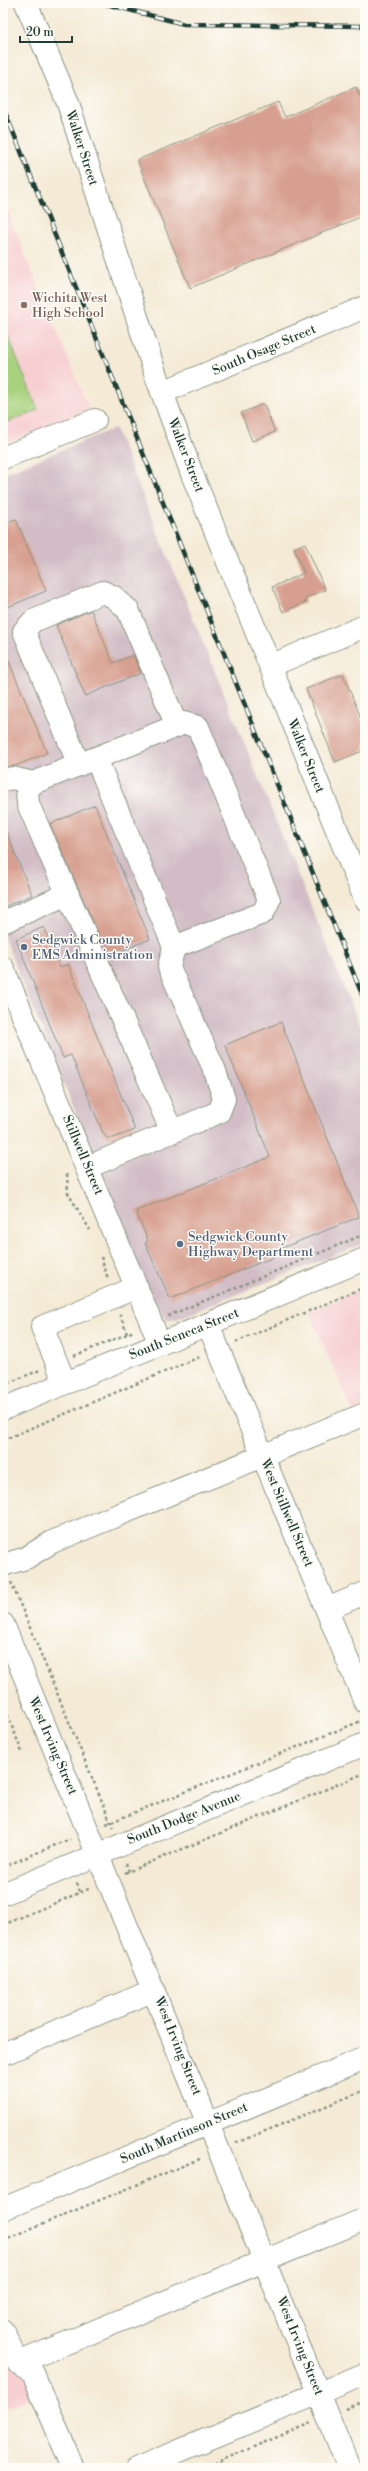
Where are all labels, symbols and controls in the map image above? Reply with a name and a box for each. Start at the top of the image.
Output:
scale bar [20,18,72,44]
text: 20 m [26,25,54,40]
street label: Walker Street [62,107,102,188]
place label: Wichita West High School [31,290,108,321]
marker: Wichita West High School [19,300,29,310]
street label: South Osage Street [210,321,319,379]
street label: Walker Street [164,415,208,495]
street label: Walker Street [284,716,328,796]
place label: Sedgwick County EMS Administration [32,932,153,963]
marker: Sedgwick County EMS Administration [19,942,29,952]
street label: Stillwell Street [59,1113,107,1198]
place label: Sedgwick County Highway Department [188,1229,314,1260]
marker: Sedgwick County Highway Department [175,1239,185,1249]
street label: South Seneca Street [127,1305,242,1363]
street label: West Stillwell Street [257,1456,317,1570]
street label: West Irving Street [25,1694,81,1798]
street label: South Dodge Avenue [125,1788,243,1848]
street label: West Irving Street [151,1993,205,2098]
street label: South Martinson Street [118,2099,250,2167]
street label: West Irving Street [273,2293,327,2398]

